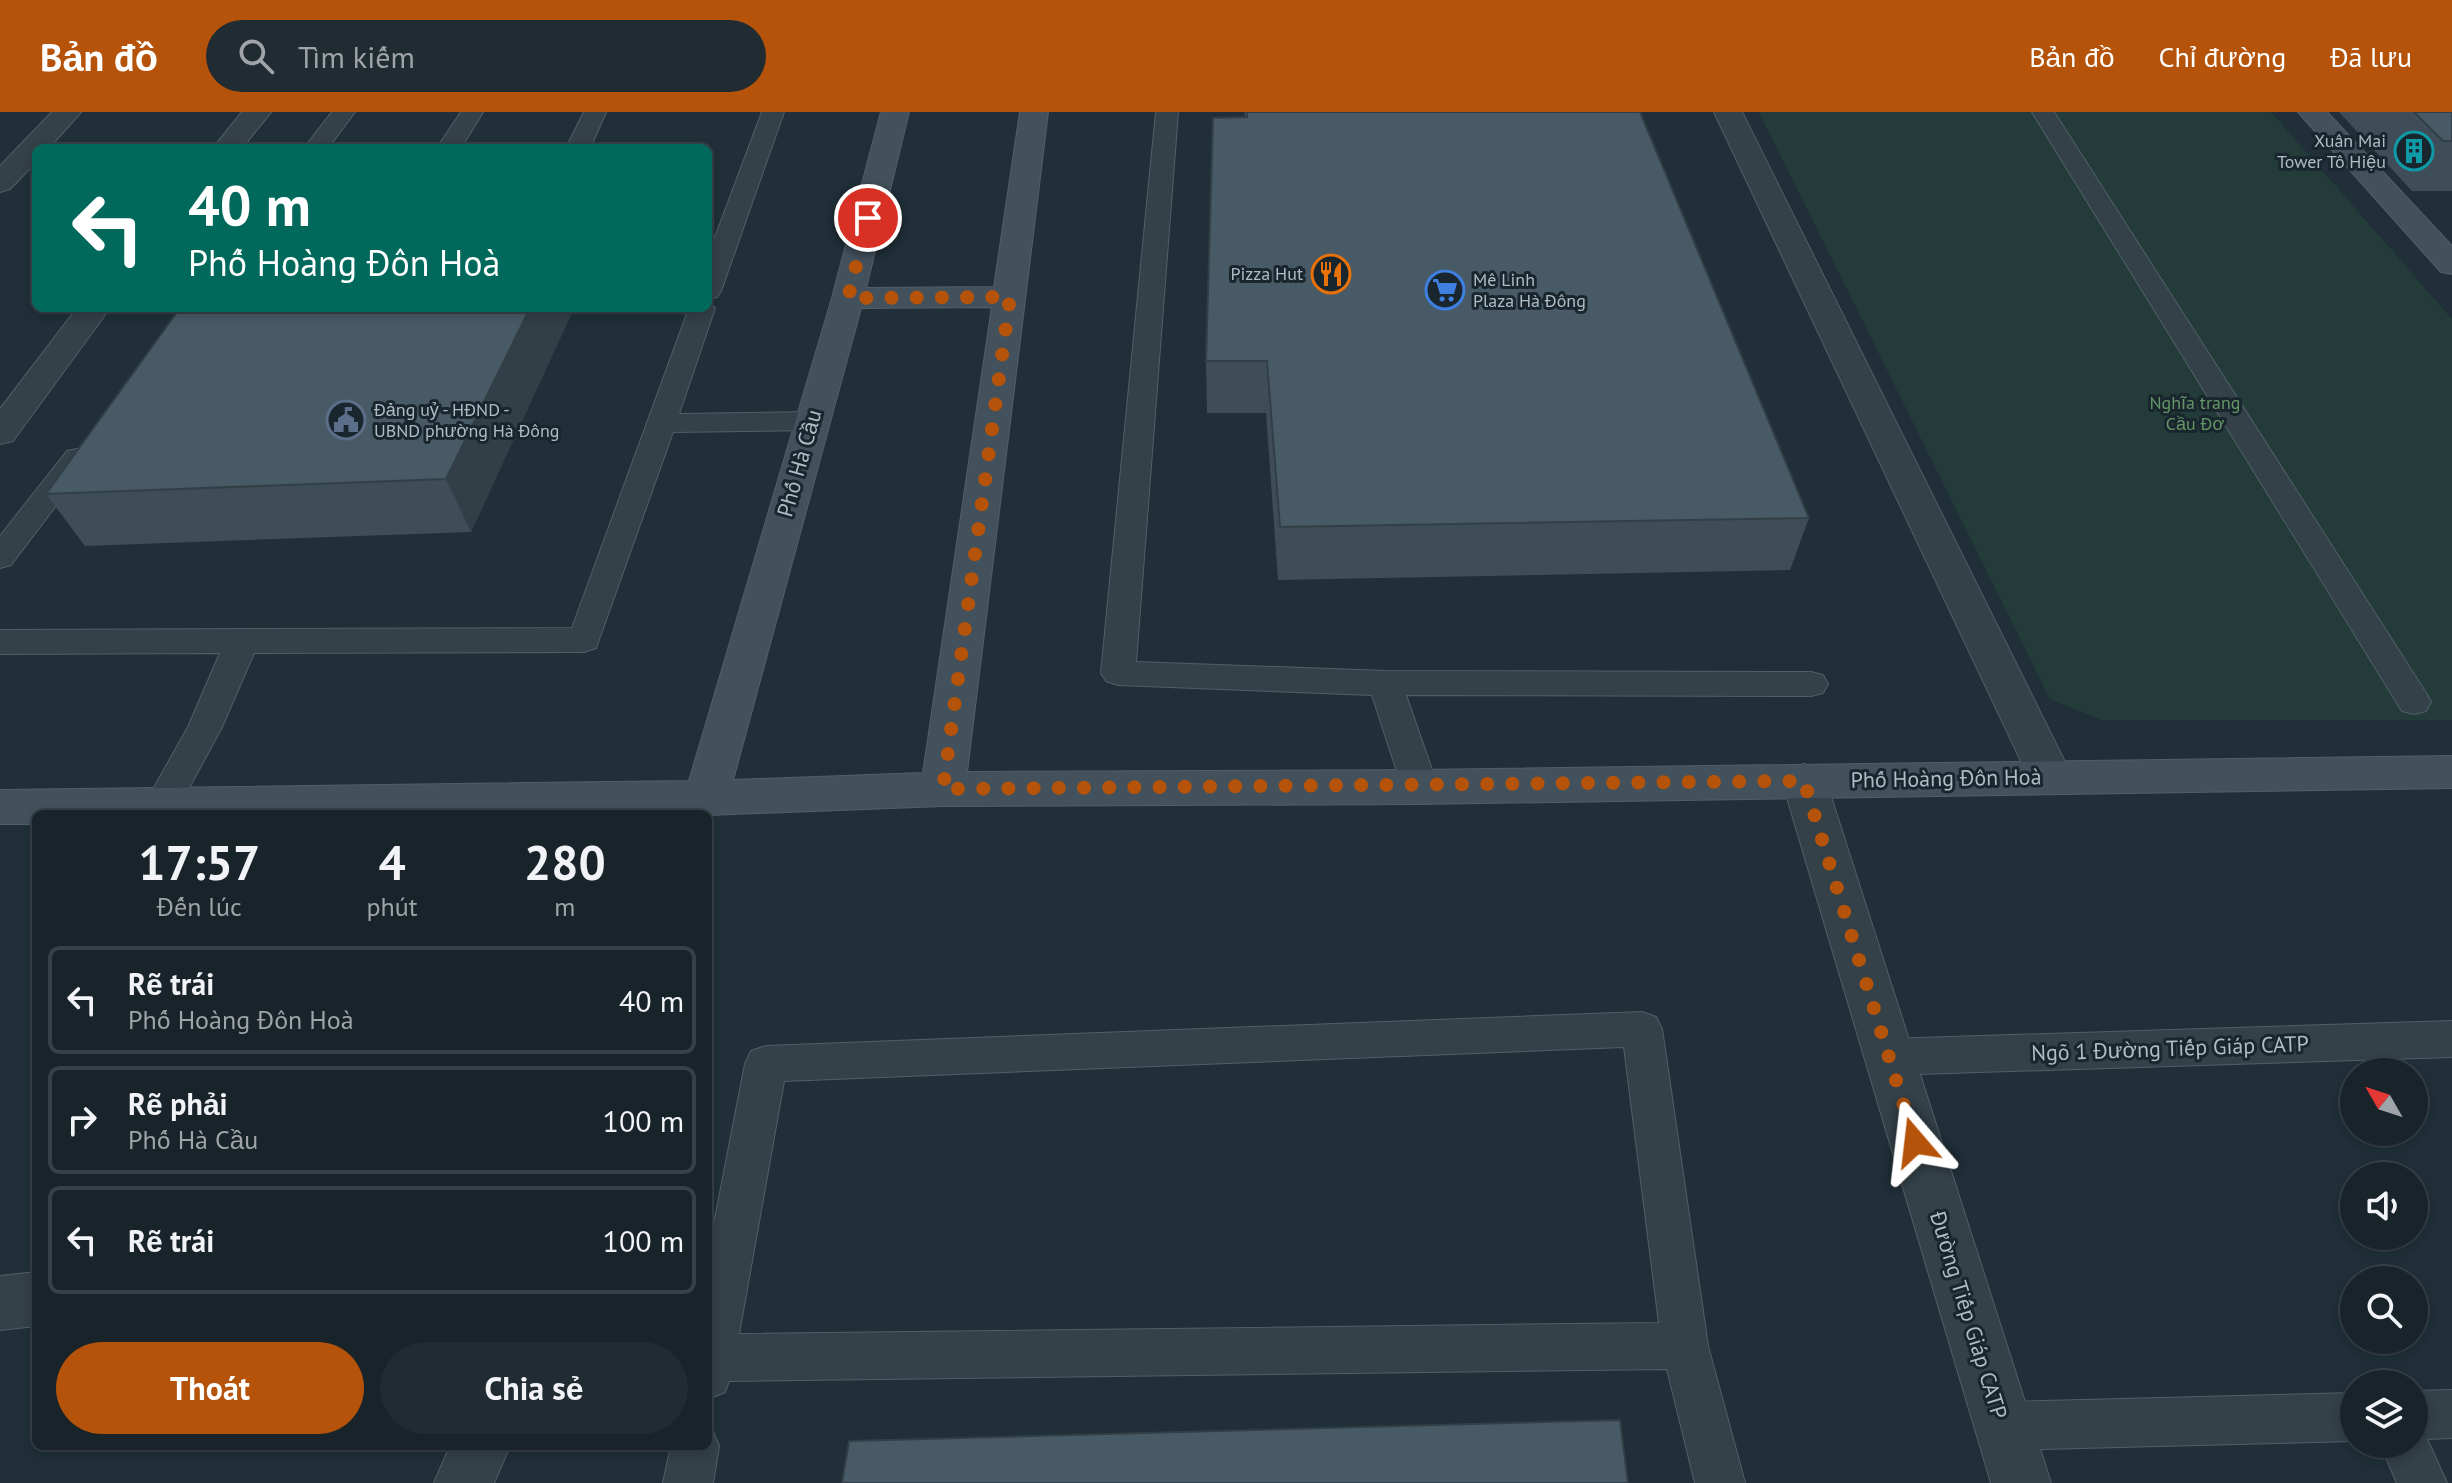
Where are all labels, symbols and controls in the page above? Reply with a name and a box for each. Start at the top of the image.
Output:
search box [206,20,766,92]
text: Bản đồ [40,32,158,81]
icon: search [234,34,278,78]
text: Tìm kiếm [298,37,415,76]
text: Bản đồ [2029,38,2115,75]
text: Chỉ đường [2159,38,2286,75]
text: Đã lưu [2330,38,2412,75]
place label: Xuân Mai Tower Tô Hiệu [2277,129,2386,173]
building icon: Xuân Mai Tower Tô Hiệu [2393,130,2435,172]
text: 40 m [188,169,311,241]
icon: left [56,176,160,280]
pin [834,184,902,252]
icon: arrive [846,196,890,240]
text: Phố Hoàng Đôn Hoà [188,239,500,286]
restaurant icon: Pizza Hut [1310,253,1352,295]
place label: Pizza Hut [1230,262,1303,285]
place label: Mê Linh Plaza Hà Đông [1473,268,1586,312]
supermarket icon: Mê Linh Plaza Hà Đông [1424,269,1466,311]
park label: Nghĩa trang Cầu Đơ [2149,391,2241,435]
place label: Đảng uỷ - HĐND - UBND phường Hà Đông [373,398,560,442]
public building icon: Đảng uỷ - HĐND - UBND phường Hà Đông [325,399,367,441]
street label: Phố Hà Cầu [770,406,828,520]
street label: Phố Hoàng Đôn Hoà [1850,762,2042,794]
text: 17:57 [138,831,260,893]
text: 4 [378,831,406,893]
text: 280 [524,831,606,893]
text: Đến lúc [157,890,242,923]
text: phút [367,890,418,923]
text: m [554,890,575,923]
text: Rẽ trái [128,964,214,1003]
icon: left [60,978,104,1022]
text: 40 m [619,981,684,1020]
text: Phố Hoàng Đôn Hoà [128,1003,354,1036]
street label: Ngõ 1 Đường Tiếp Giáp CATP [2031,1029,2309,1067]
north arrow [2340,1058,2428,1146]
map controls [2340,1058,2428,1458]
text: Rẽ phải [128,1084,228,1123]
icon: right [60,1098,104,1142]
position arrow [1873,1100,1957,1184]
text: 100 m [603,1101,684,1140]
text: Phố Hà Cầu [128,1123,258,1156]
button: sound [2340,1162,2428,1250]
street label: Đường Tiếp Giáp CATP [1924,1207,2014,1422]
icon: left [60,1218,104,1262]
text: Rẽ trái [128,1221,214,1260]
text: 100 m [603,1221,684,1260]
button: search [2340,1266,2428,1354]
button: Thoát [56,1342,364,1434]
button: Chia sẻ [380,1342,688,1434]
button: layers [2340,1370,2428,1458]

